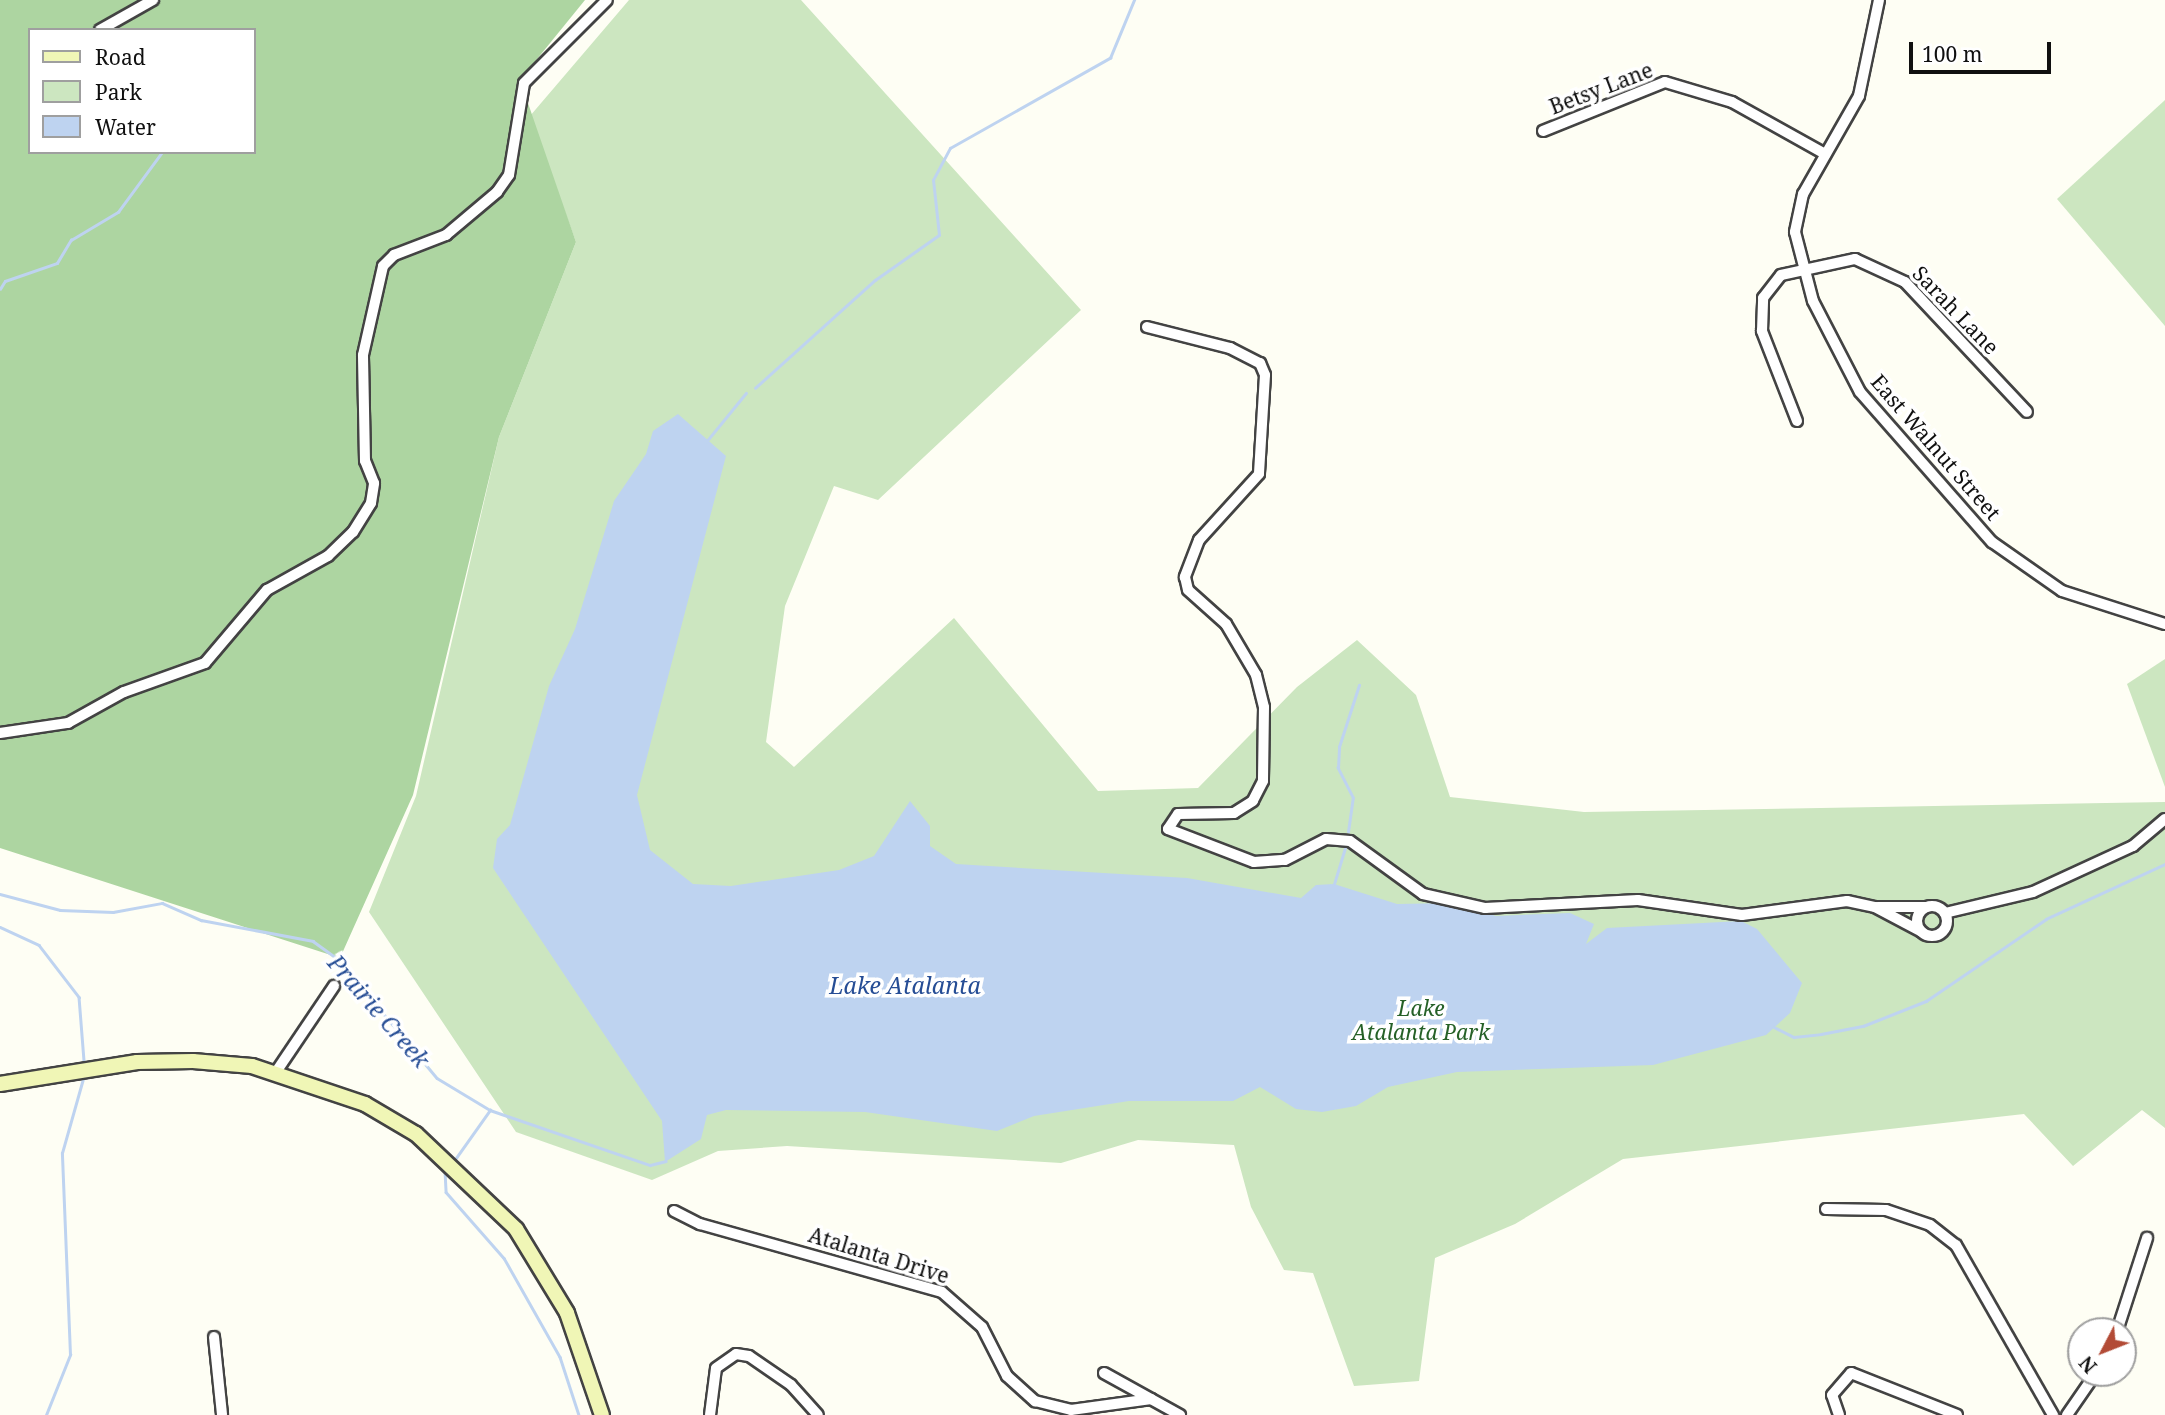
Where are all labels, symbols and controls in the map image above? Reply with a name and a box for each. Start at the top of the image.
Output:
legend [28,28,256,154]
scale bar [1913,28,2055,72]
text: 100 m [1922,40,1983,68]
text: Road [95,43,146,71]
street label: Betsy Lane [1546,57,1656,119]
text: Park [95,78,142,106]
text: Water [95,113,156,141]
street label: Sarah Lane [1908,261,2004,359]
street label: East Walnut Street [1866,369,2006,525]
water label: Prairie Creek [323,949,435,1073]
water label: Lake Atalanta [829,971,981,999]
park label: Lake Atalanta Park [1352,995,1490,1045]
street label: Atalanta Drive [806,1222,952,1288]
north arrow [2067,1317,2137,1387]
text: N [2073,1350,2103,1379]

